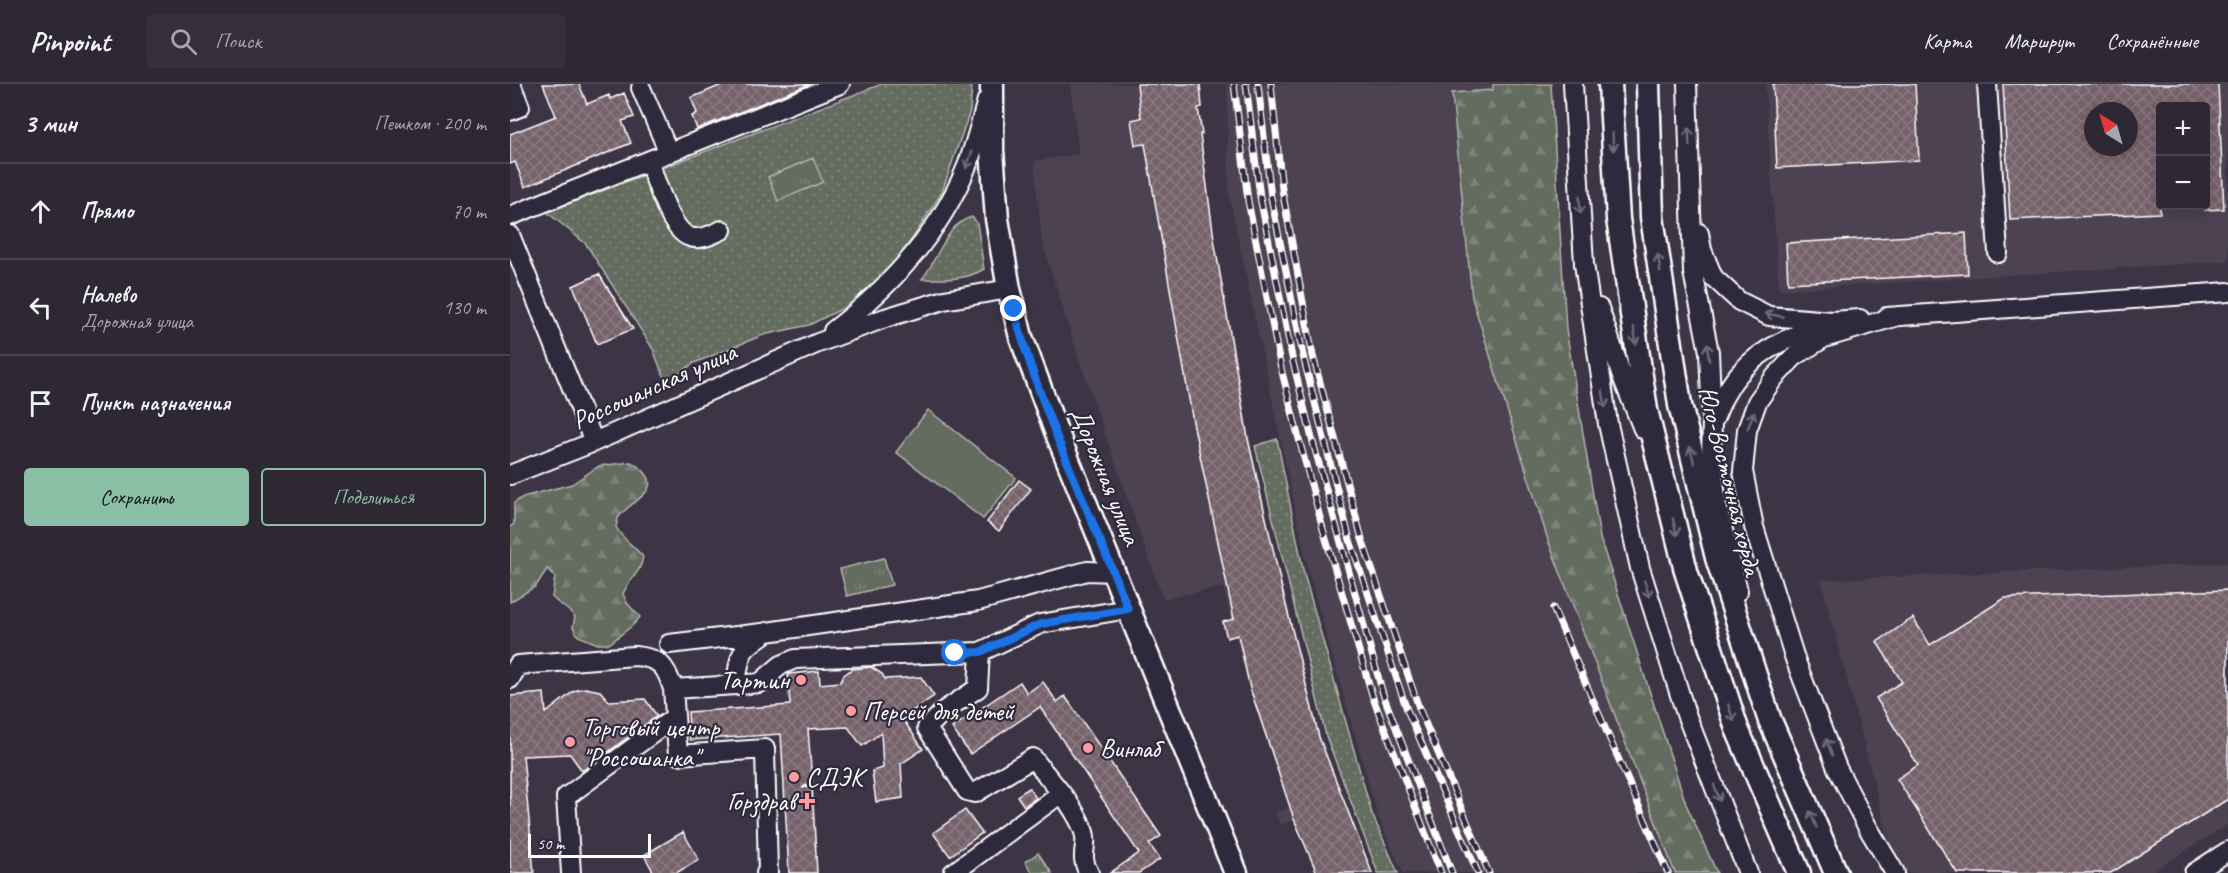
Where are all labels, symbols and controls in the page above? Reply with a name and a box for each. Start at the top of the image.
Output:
search box [146,14,566,68]
text: Pinpoint [30,24,110,59]
icon: search [167,25,200,58]
text: Поиск [215,27,262,55]
text: Карта [1923,28,1972,54]
text: Маршрут [2005,28,2074,54]
text: Сохранённые [2107,28,2198,54]
north arrow [2084,102,2138,156]
map controls [2156,102,2210,210]
button: + [2156,102,2210,156]
text: 3 мин [24,107,77,140]
text: Пешком · 200 m [374,111,486,136]
one-way arrow [1683,128,1694,148]
one-way arrow [1608,132,1619,152]
one-way arrow [962,150,973,169]
button: − [2156,156,2210,210]
icon: ahead [24,195,57,228]
one-way arrow [1574,195,1585,215]
text: Прямо [81,197,133,225]
text: 70 m [452,199,486,224]
one-way arrow [1654,254,1665,274]
text: Налево [81,281,137,309]
icon: left [24,291,57,324]
text: 130 m [443,295,486,320]
route end [1000,295,1026,321]
text: Дорожная улица [81,309,193,334]
one-way arrow [1765,309,1784,320]
one-way arrow [1630,326,1641,345]
street label: Россошанская улица [567,334,743,437]
one-way arrow [1702,342,1713,362]
street label: Юго-Восточная хорда [1691,383,1770,581]
icon: arrive [24,387,57,420]
one-way arrow [1599,388,1610,408]
text: Пункт назначения [81,389,230,417]
street label: Дорожная улица [1063,402,1149,551]
one-way arrow [1746,411,1757,429]
one-way arrow [1686,446,1698,465]
button: Сохранить [24,468,249,526]
button: Поделиться [261,468,486,526]
one-way arrow [1669,517,1681,536]
one-way arrow [1642,579,1653,598]
route start [941,639,967,665]
place label: Тартин [720,664,791,697]
marker: Тартин [794,673,808,687]
place label: Персей для детей [863,695,1016,728]
one-way arrow [1727,703,1738,722]
marker: Персей для детей [844,704,858,718]
place label: Торговый центр "Россошанка" [582,711,721,774]
place label: Винлаб [1100,732,1165,765]
marker: Торговый центр "Россошанка" [563,735,577,749]
one-way arrow [1823,738,1834,757]
marker: Винлаб [1081,741,1095,755]
place label: СДЭК [806,761,868,794]
marker: СДЭК [787,770,801,784]
one-way arrow [1712,783,1723,802]
place label: Горздрав [727,785,800,818]
marker: Горздрав [800,794,814,808]
one-way arrow [1807,811,1818,829]
scale bar [528,831,651,858]
text: 50 m [537,834,564,854]

